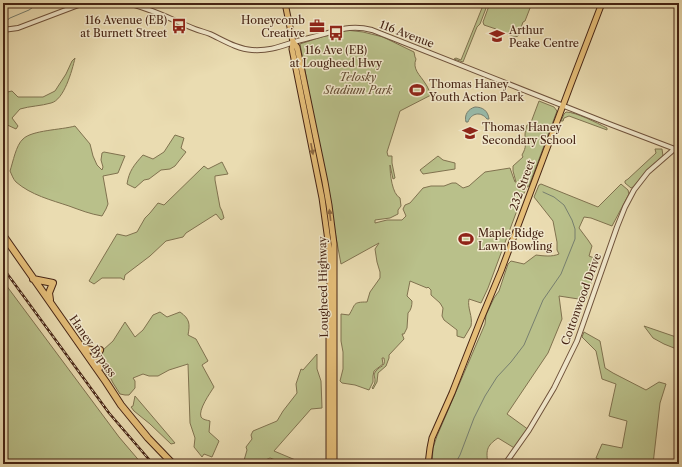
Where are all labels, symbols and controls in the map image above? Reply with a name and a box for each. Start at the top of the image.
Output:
place label: 116 Avenue (EB) at Burnett Street [80,13,167,40]
place label: Honeycomb Creative [241,13,305,40]
bus stop icon: 116 Avenue (EB) at Burnett Street [170,17,188,35]
office icon: Honeycomb Creative [308,17,326,35]
street label: 116 Avenue [378,17,436,51]
place label: Arthur Peake Centre [508,23,579,50]
bus stop icon: 116 Ave (EB) at Lougheed Hwy [327,24,345,42]
school or university icon: Arthur Peake Centre [488,27,506,45]
place label: 116 Ave (EB) at Lougheed Hwy [290,43,383,70]
park label: Telosky Stadium Park [323,70,393,97]
place label: Thomas Haney Youth Action Park [428,77,524,104]
sports icon: Thomas Haney Youth Action Park [408,81,426,99]
place label: Thomas Haney Secondary School [482,120,577,147]
school or university icon: Thomas Haney Secondary School [461,124,479,142]
one-way arrow [309,143,315,155]
street label: 232 Street [506,158,538,212]
one-way arrow [327,209,333,221]
place label: Maple Ridge Lawn Bowling [478,226,552,253]
sports icon: Maple Ridge Lawn Bowling [457,230,475,248]
street label: Lougheed Highway [315,236,331,338]
street label: Cottonwood Drive [558,251,604,347]
street label: Haney Bypass [66,312,120,380]

